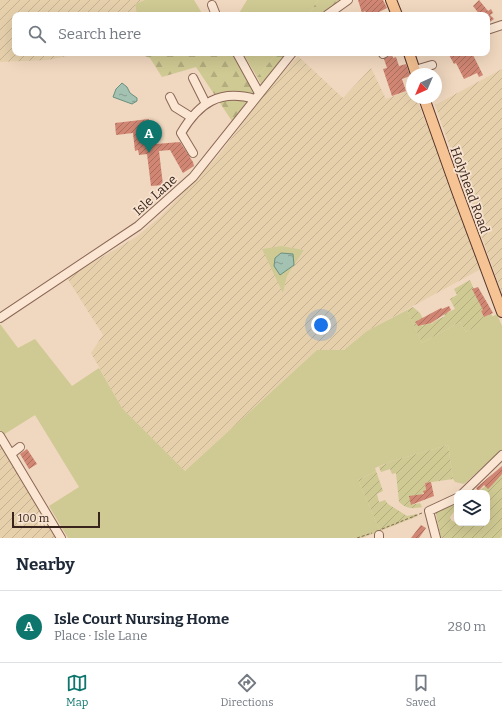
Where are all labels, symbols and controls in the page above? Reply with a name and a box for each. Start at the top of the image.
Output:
search box [12,12,490,56]
icon: search [26,23,48,45]
text: Search here [58,25,141,43]
north arrow [406,68,442,104]
pin: A [136,120,162,153]
street label: Holyhead Road [447,145,493,236]
street label: Isle Lane [130,172,180,218]
your location [311,315,331,335]
map controls [454,490,490,526]
button: layers [454,490,490,526]
scale bar [12,510,100,529]
text: 100 m [18,512,49,525]
text: Nearby [16,554,75,575]
text: Isle Court Nursing Home [54,610,229,628]
text: A [24,619,34,634]
text: 280 m [448,619,486,634]
text: Place · Isle Lane [54,628,147,643]
tab: Map [66,672,88,709]
tab: Directions [221,672,273,709]
tab: Saved [406,672,436,709]

